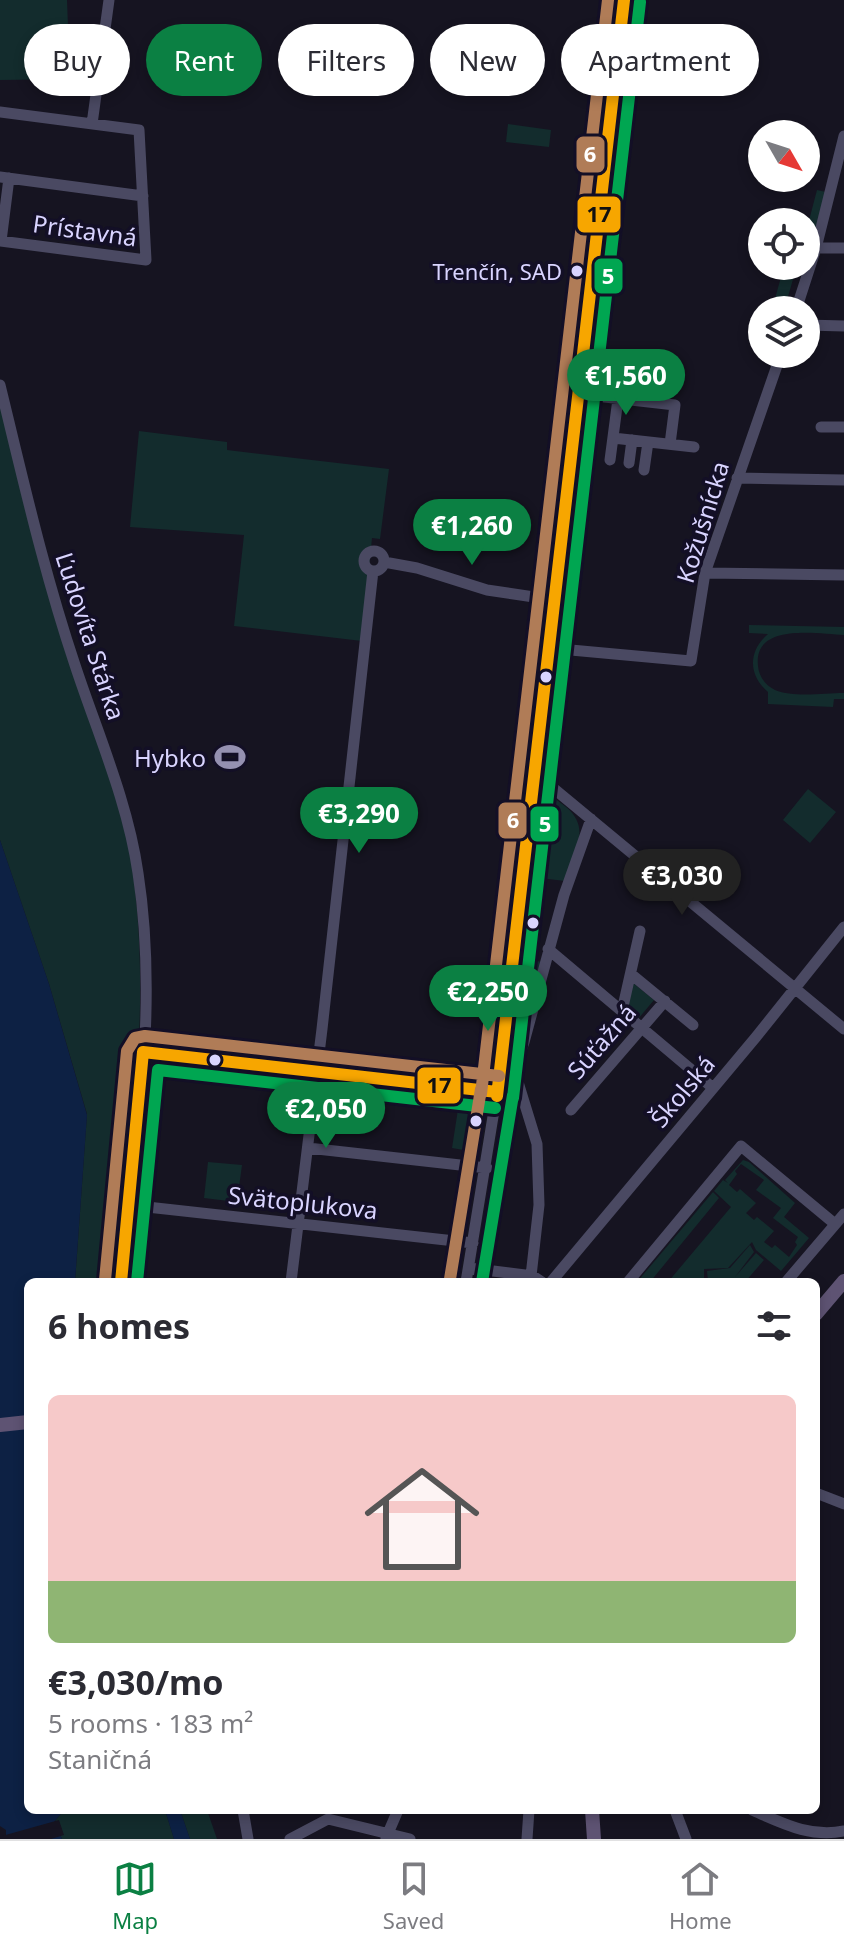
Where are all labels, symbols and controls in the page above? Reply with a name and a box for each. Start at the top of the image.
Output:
chip: Buy [24,24,130,96]
chip: Rent [146,24,262,96]
chip: Filters [278,24,414,96]
chip: New [430,24,545,96]
chip: Apartment [561,24,759,96]
north arrow [748,120,820,192]
map controls [748,120,820,368]
line badge: 6 [575,135,606,174]
text: 6 [584,138,596,168]
line badge: 17 [576,195,622,234]
text: 17 [586,198,612,228]
street label: Prístavná [31,206,139,254]
button: locate [748,208,820,280]
place label: Trenčín, SAD [433,256,562,286]
line badge: 5 [593,257,624,295]
text: 5 [602,260,614,290]
marker: Trenčín, SAD [569,263,585,279]
button: layers [748,296,820,368]
pin: €1,560 [561,349,691,417]
text: €1,560 [585,357,667,393]
street label: Kožušnícka [668,457,736,587]
pin: €1,260 [407,499,537,567]
text: €1,260 [431,507,513,543]
street label: Ľudovíta Stárka [48,548,134,724]
unlabelled marker [538,669,554,685]
sports icon: Hybko [213,740,247,774]
place label: Hybko [134,741,206,774]
pin: €3,290 [294,787,424,855]
text: €3,290 [318,795,400,831]
line badge: 6 [497,801,528,840]
text: 6 [507,804,519,834]
line badge: 5 [529,805,560,843]
text: 5 [539,808,551,838]
pin: €3,030 [617,849,747,917]
text: €3,030 [641,857,723,893]
unlabelled marker [525,915,541,931]
pin: €2,250 [423,965,553,1033]
text: €2,250 [447,973,529,1009]
street label: Súťažná [559,996,643,1086]
street label: Školská [642,1048,722,1134]
unlabelled marker [207,1052,223,1068]
line badge: 17 [416,1066,462,1105]
text: 17 [426,1069,452,1099]
pin: €2,050 [261,1082,391,1150]
text: €2,050 [285,1090,367,1126]
unlabelled marker [468,1113,484,1129]
street label: Svätoplukova [227,1178,379,1226]
text: 6 homes [48,1303,190,1349]
icon: filters [752,1304,796,1348]
icon: home [350,1447,494,1591]
text: €3,030/mo [48,1659,223,1705]
text: 5 rooms · 183 m² [48,1705,253,1741]
text: Staničná [48,1741,152,1777]
tab: Map [112,1857,158,1935]
tab: Saved [383,1857,444,1935]
tab: Home [669,1857,732,1935]

